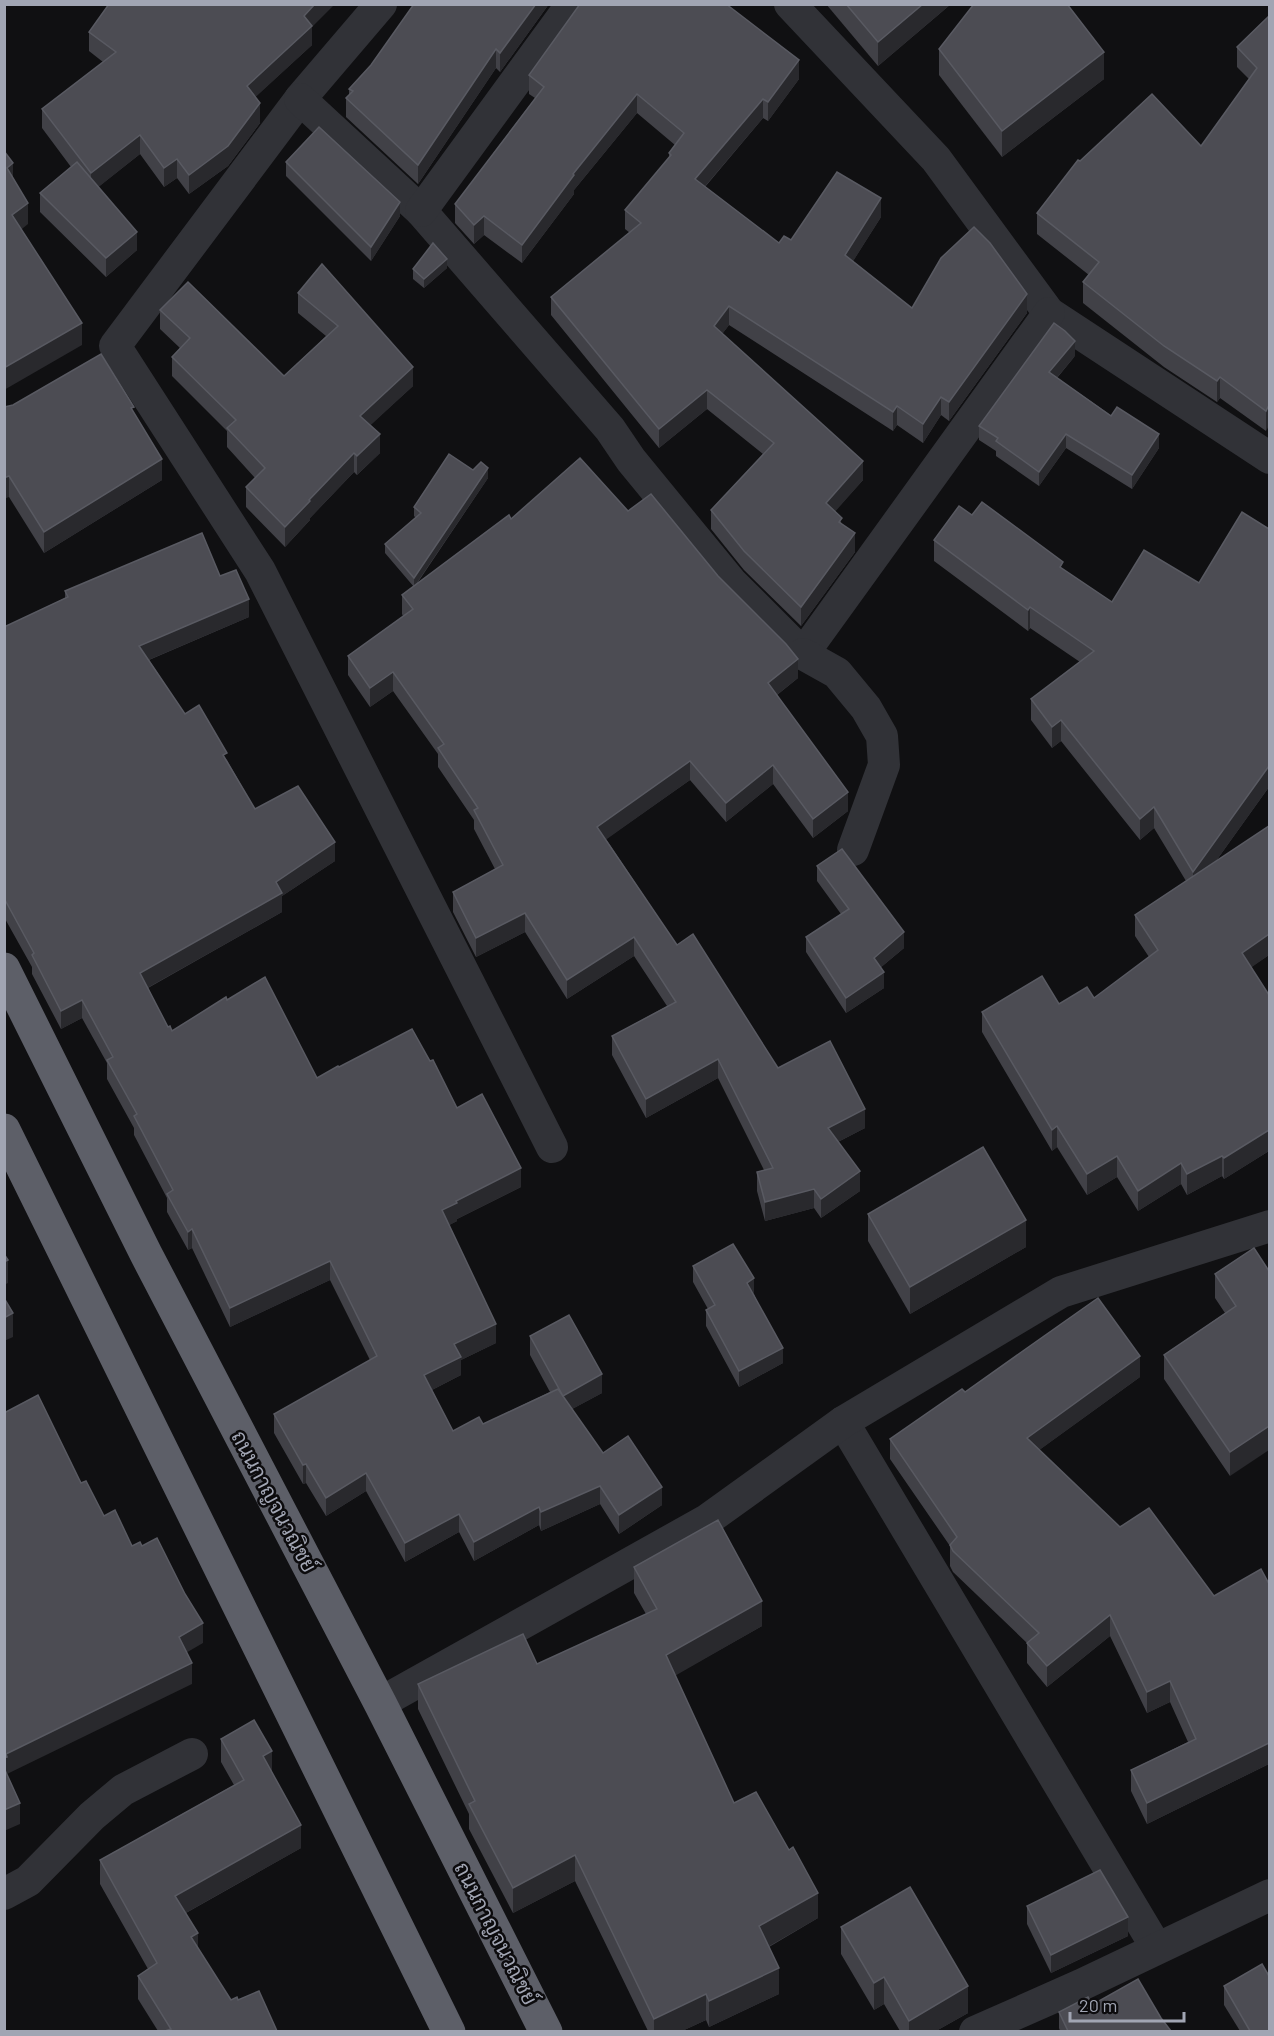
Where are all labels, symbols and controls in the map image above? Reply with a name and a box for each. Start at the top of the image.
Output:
street label: ถนนกาญจนวณิชย์ [226,1426,323,1577]
street label: ถนนกาญจนวณิชย์ [449,1858,544,2009]
scale bar [1070,1985,1184,2023]
text: 20 m [1079,1994,1117,2016]

